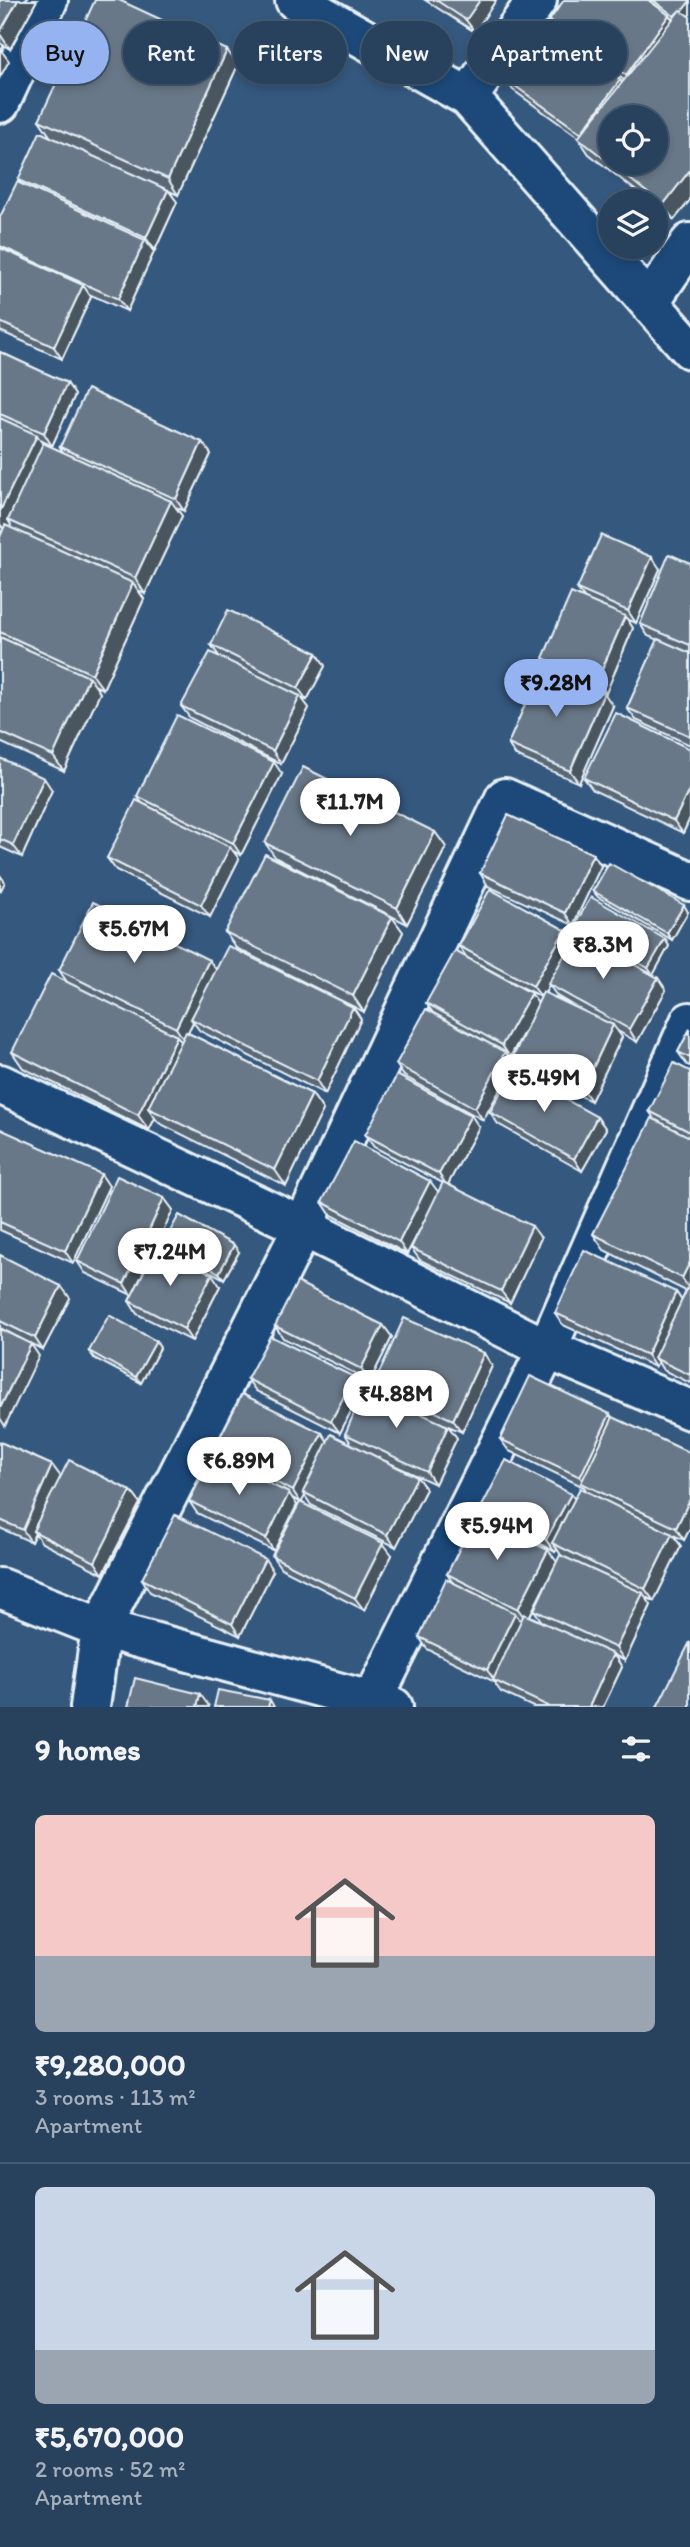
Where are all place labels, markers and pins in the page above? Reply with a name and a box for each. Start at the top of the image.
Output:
pin: ₹9.28M [499,660,613,719]
pin: ₹11.7M [293,778,407,838]
pin: ₹5.67M [77,906,191,965]
pin: ₹8.3M [554,922,652,981]
pin: ₹5.49M [487,1054,601,1114]
pin: ₹7.24M [113,1228,227,1288]
pin: ₹4.88M [339,1370,453,1430]
pin: ₹6.89M [182,1438,296,1497]
pin: ₹5.94M [440,1502,554,1562]

